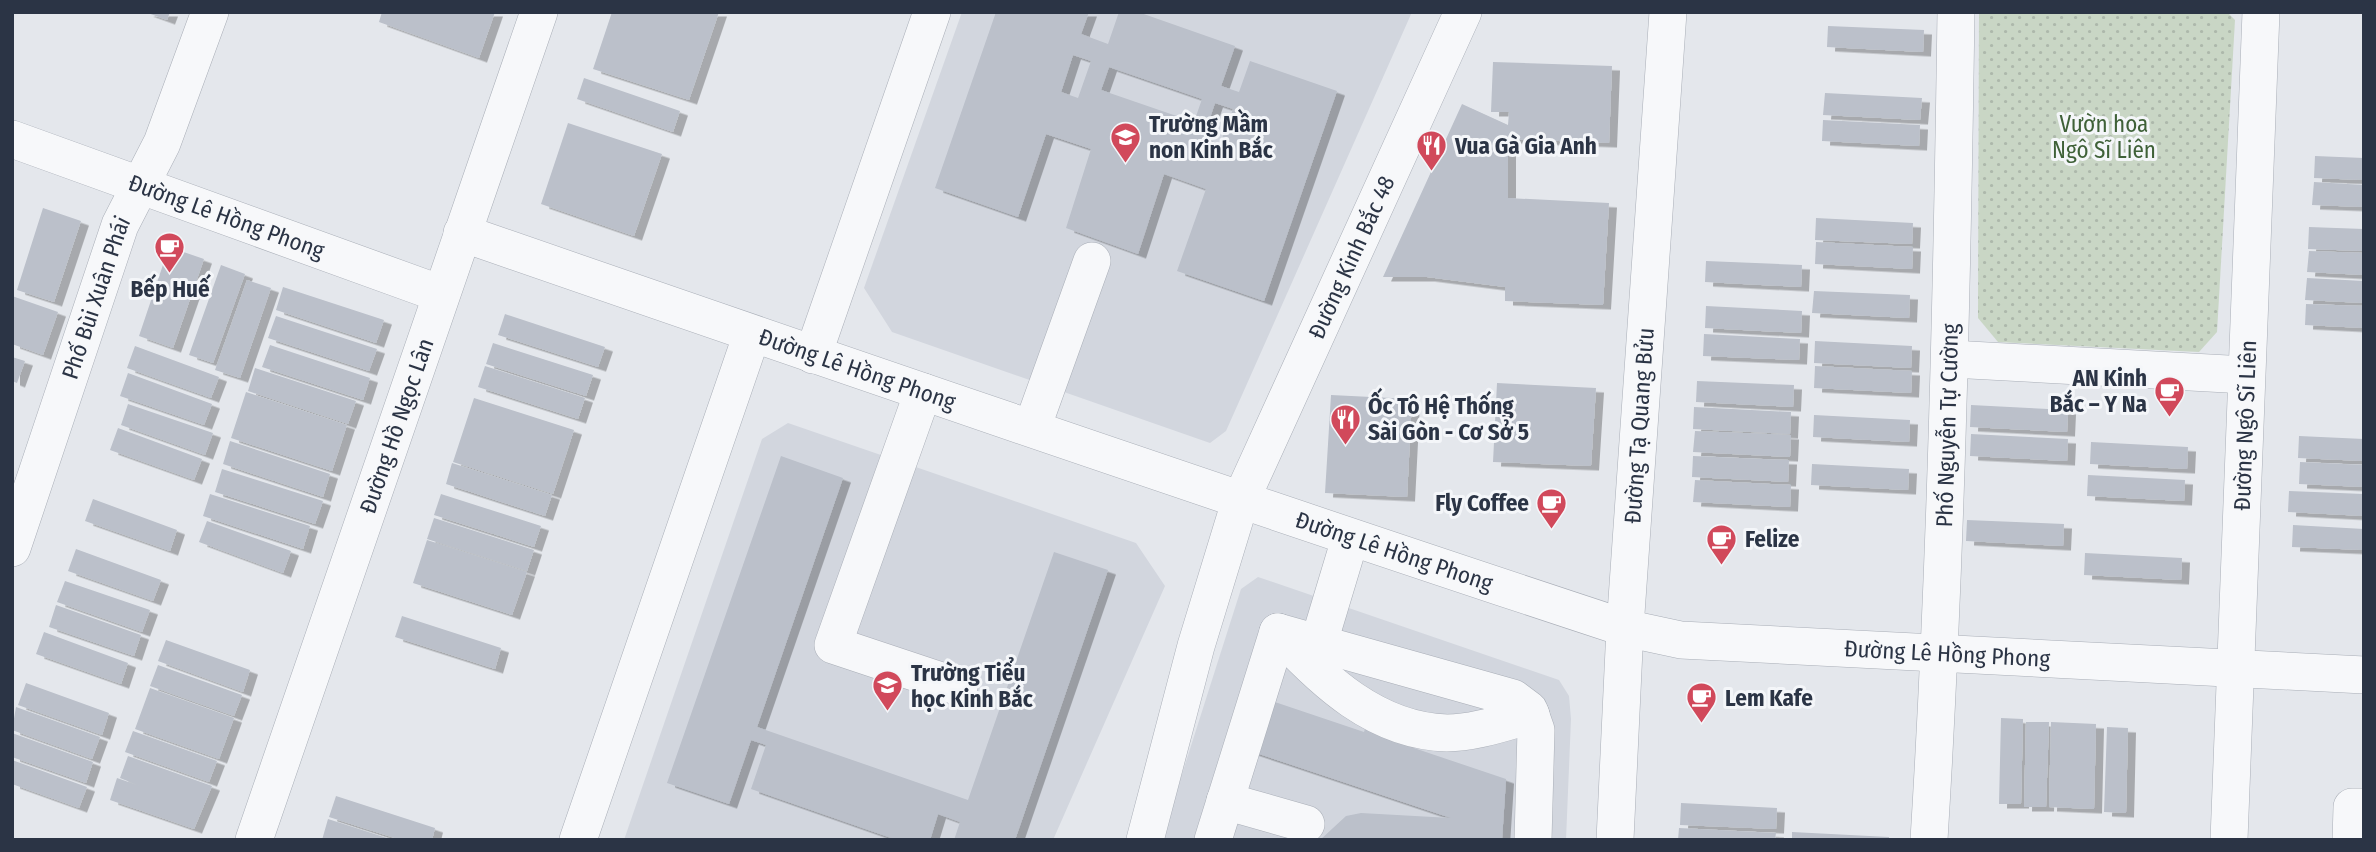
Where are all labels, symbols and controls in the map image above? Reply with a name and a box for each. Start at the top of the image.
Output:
place label: Trường Mầm non Kinh Bắc [1149,108,1273,164]
park label: Vườn hoa Ngô Sĩ Liên [2052,110,2156,164]
school or university icon: Trường Mầm non Kinh Bắc [1109,120,1143,164]
restaurant icon: Vua Gà Gia Anh [1415,129,1449,173]
place label: Vua Gà Gia Anh [1454,132,1597,160]
street label: Đường Lê Hồng Phong [125,168,328,265]
street label: Đường Kinh Bắc 48 [1302,171,1401,343]
street label: Phố Bùi Xuân Phái [56,211,136,383]
cafe icon: Bếp Huế [153,231,187,275]
place label: Bếp Huế [130,273,211,303]
street label: Đường Lê Hồng Phong [755,323,959,416]
street label: Phố Nguyễn Tự Cường [1930,323,1964,528]
street label: Đường Tạ Quang Bửu [1618,327,1660,525]
street label: Đường Hồ Ngọc Lân [353,335,440,517]
street label: Đường Ngô Sĩ Liên [2228,339,2262,511]
place label: AN Kinh Bắc – Y Na [2050,364,2147,418]
cafe icon: AN Kinh Bắc – Y Na [2153,374,2187,418]
place label: Ốc Tô Hệ Thống Sài Gòn - Cơ Sở 5 [1368,387,1529,446]
restaurant icon: Ốc Tô Hệ Thống Sài Gòn - Cơ Sở 5 [1328,402,1362,446]
cafe icon: Fly Coffee [1535,486,1569,530]
place label: Fly Coffee [1435,489,1529,517]
street label: Đường Lê Hồng Phong [1292,505,1497,597]
cafe icon: Felize [1705,522,1739,566]
place label: Felize [1745,525,1800,553]
street label: Đường Lê Hồng Phong [1843,634,2051,673]
place label: Trường Tiểu học Kinh Bắc [911,657,1033,713]
school or university icon: Trường Tiểu học Kinh Bắc [871,669,905,713]
cafe icon: Lem Kafe [1685,681,1719,725]
place label: Lem Kafe [1725,684,1813,712]

